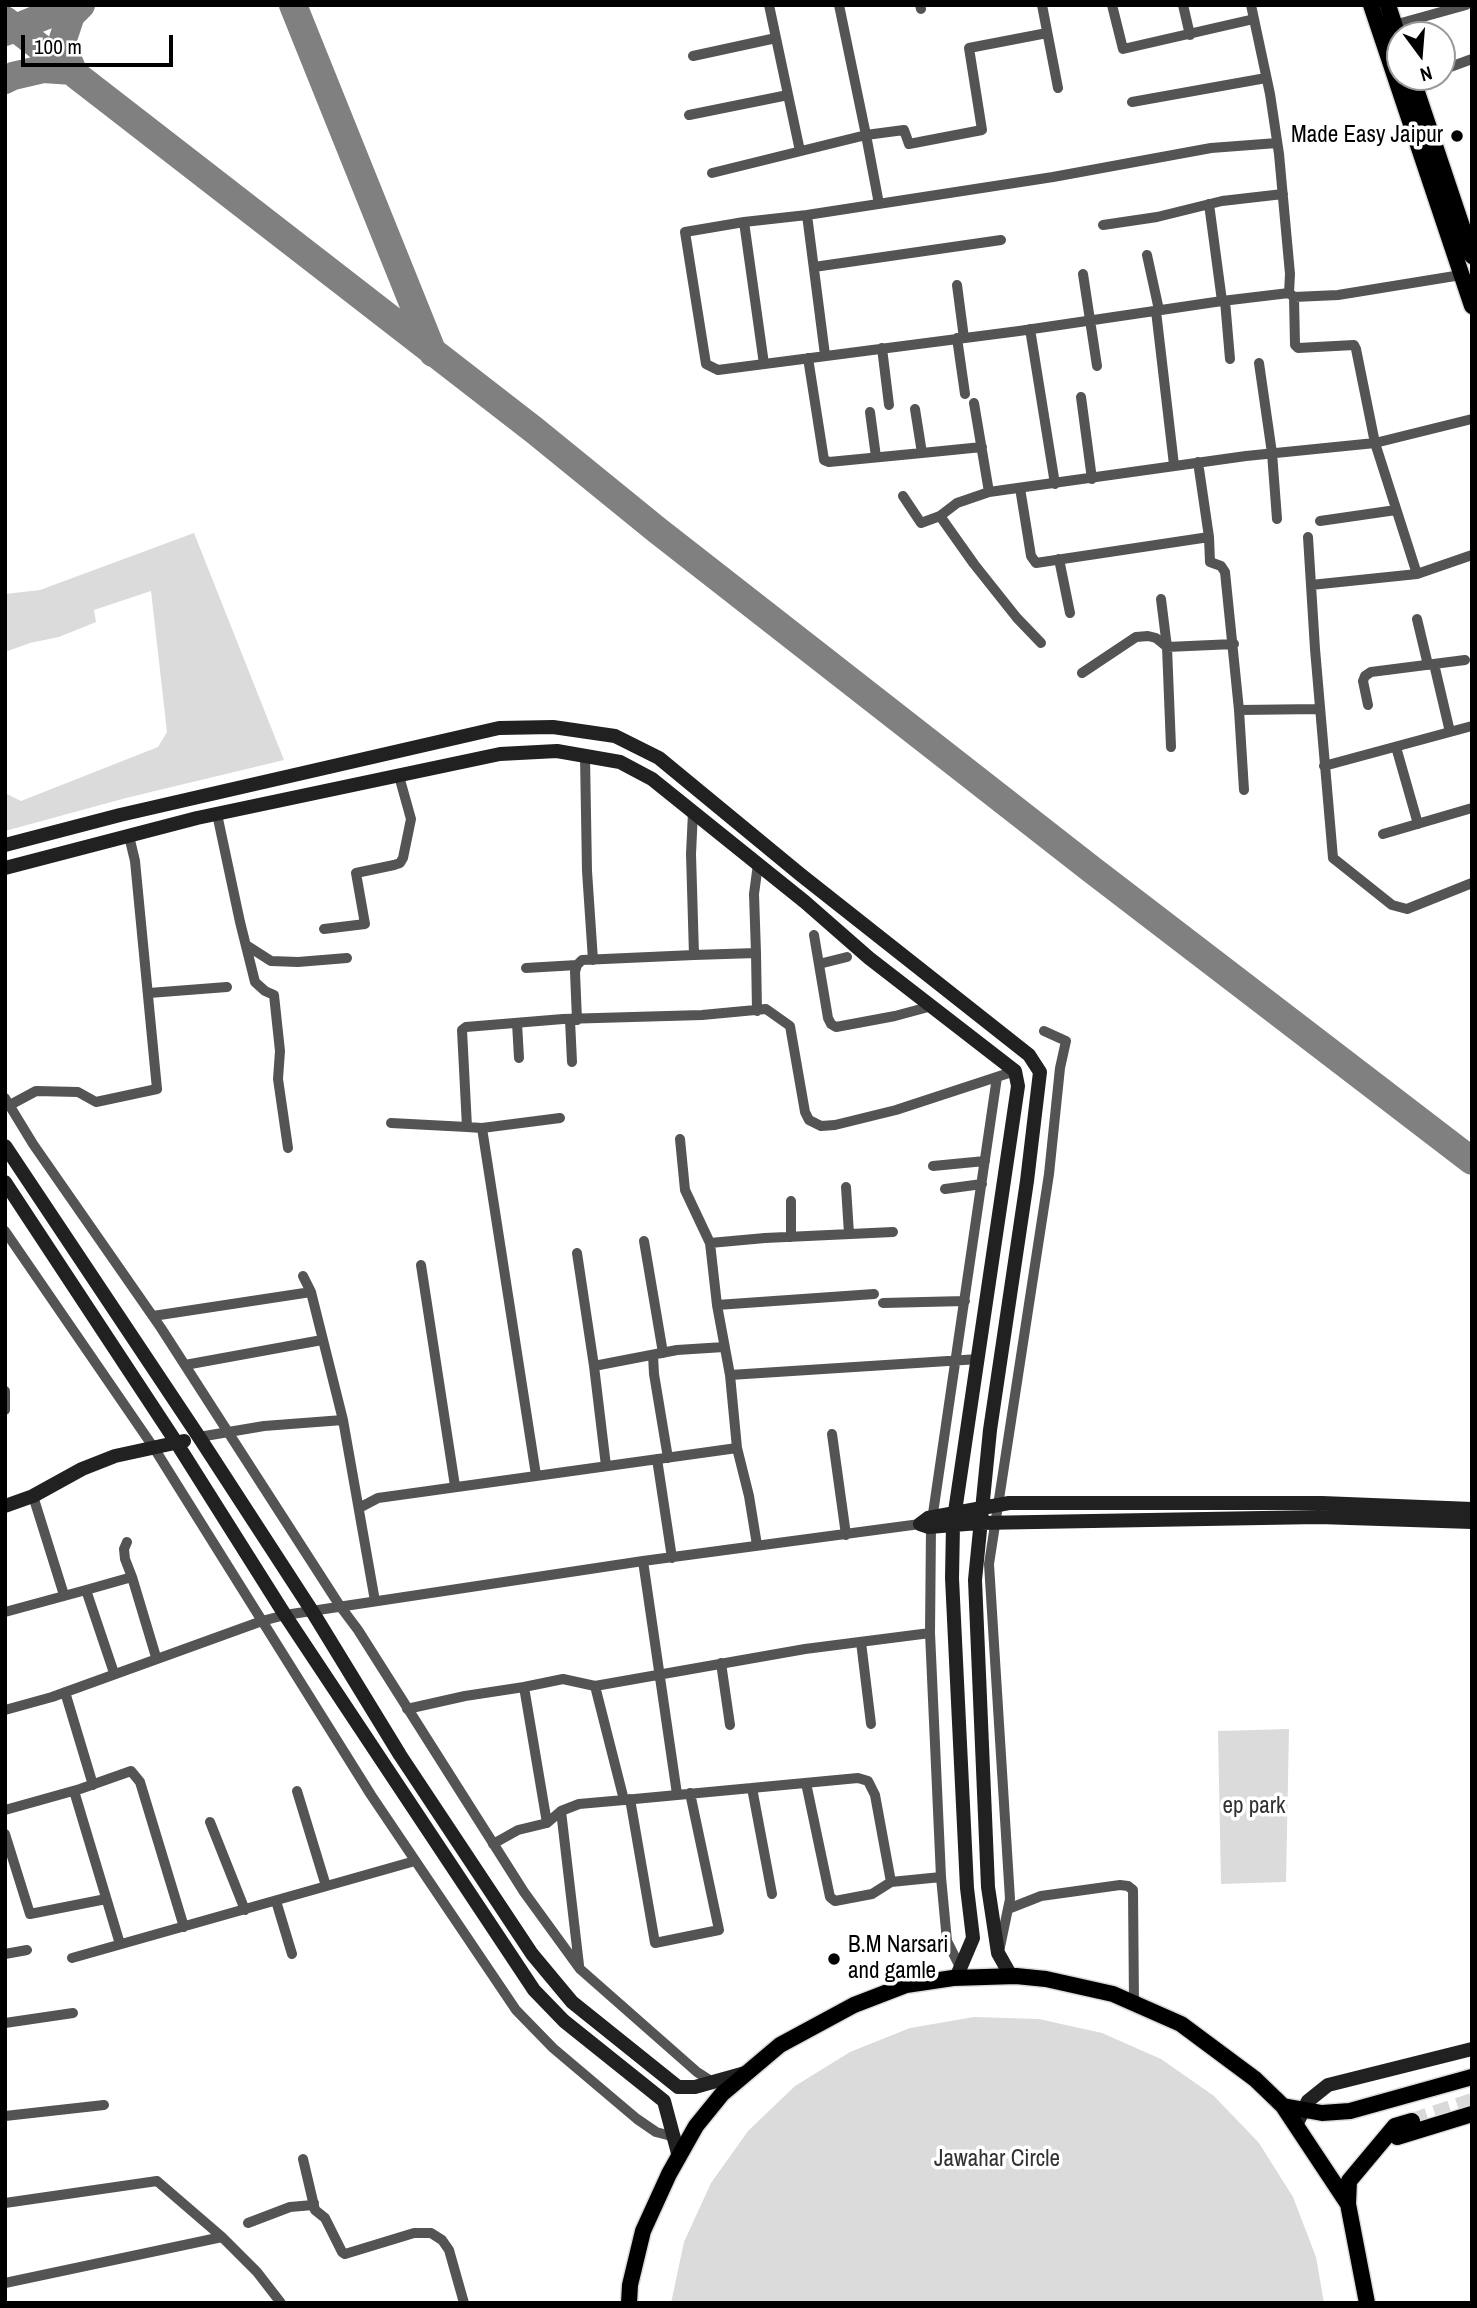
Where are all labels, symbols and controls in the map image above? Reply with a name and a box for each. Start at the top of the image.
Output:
scale bar [24,21,177,65]
north arrow [1386,21,1456,91]
text: 100 m [34,32,82,61]
text: N [1417,60,1435,88]
place label: Made Easy Jaipur [1291,122,1443,150]
marker: Made Easy Jaipur [1449,128,1465,144]
park label: ep park [1223,1793,1285,1821]
place label: B.M Narsari and gamle [848,1932,949,1986]
marker: B.M Narsari and gamle [826,1951,842,1967]
park label: Jawahar Circle [934,2146,1060,2174]

